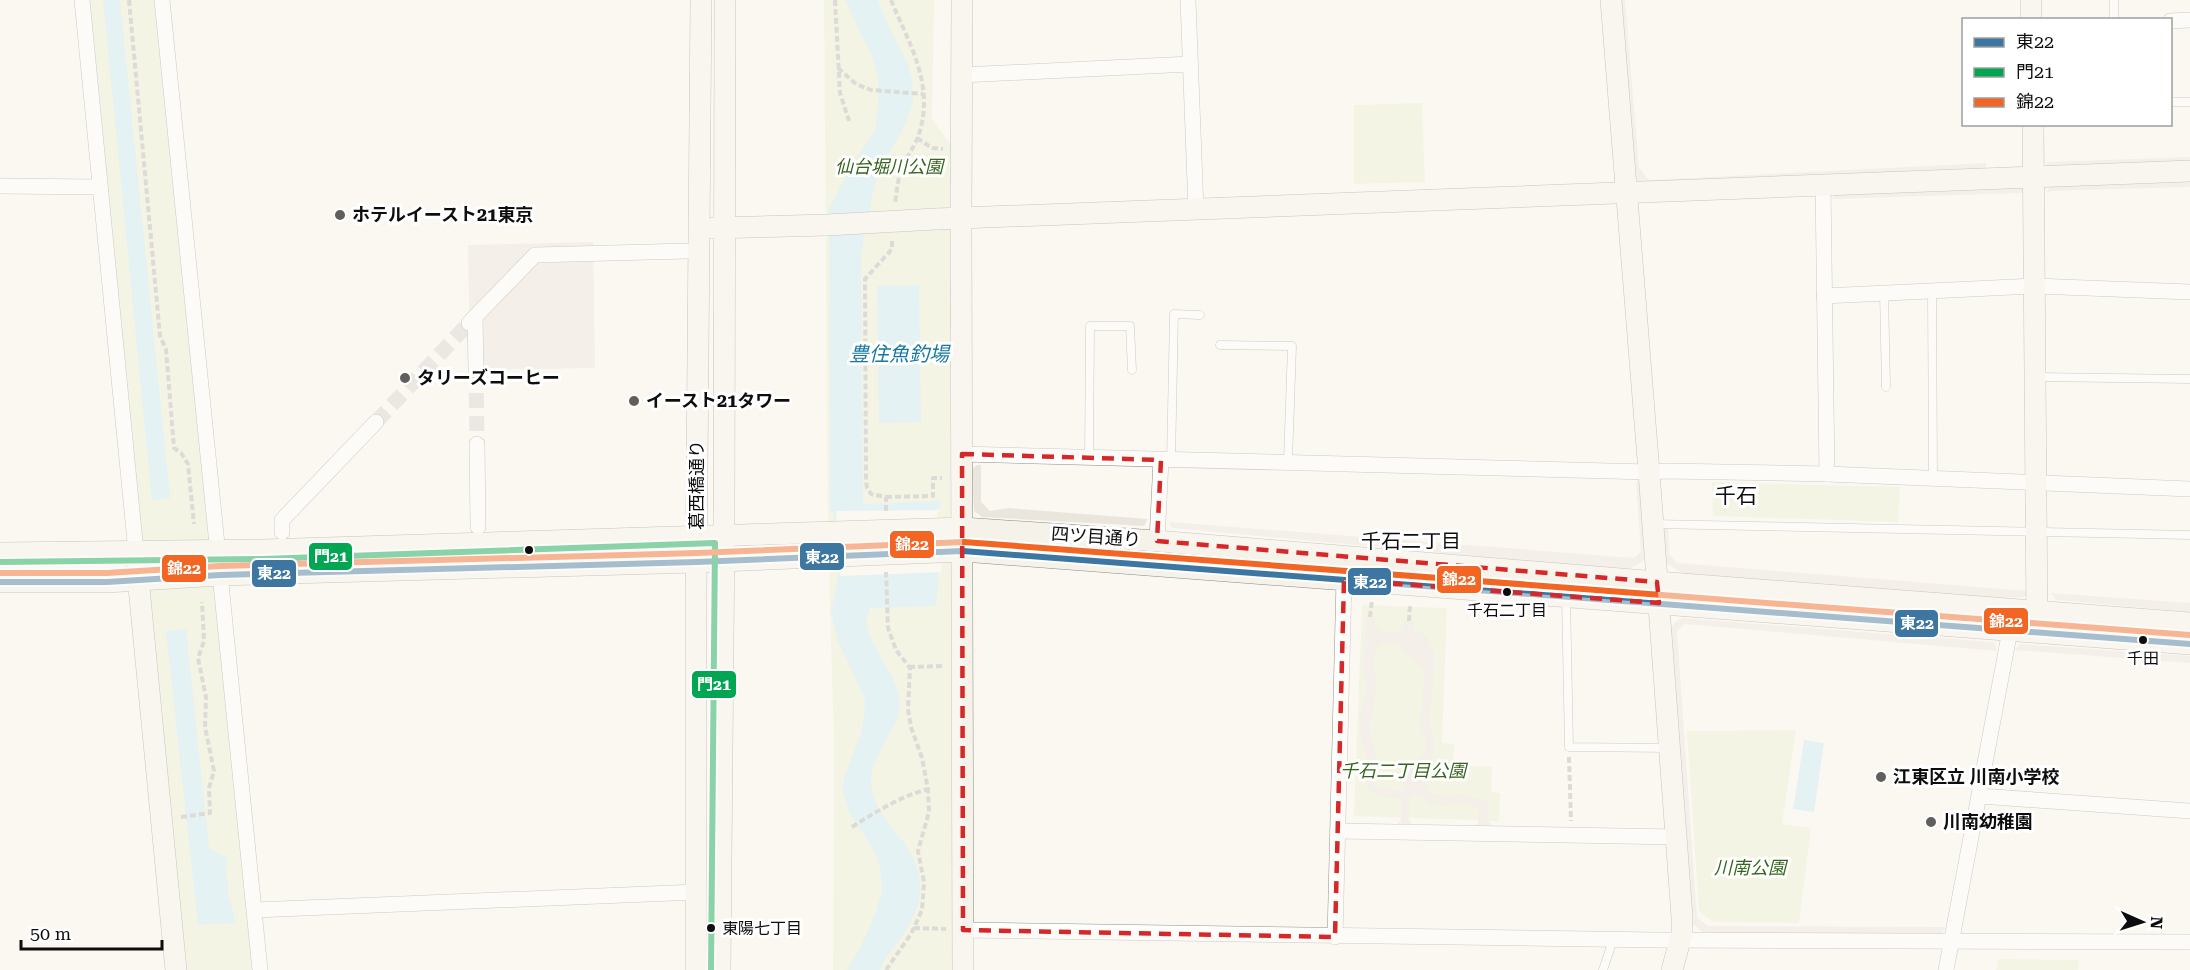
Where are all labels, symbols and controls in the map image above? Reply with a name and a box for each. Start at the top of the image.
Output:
legend [1962,18,2172,126]
text: 東22 [2016,31,2054,52]
text: 門21 [2016,61,2054,82]
text: 錦22 [2016,91,2054,112]
park label: 仙台堀川公園 [835,156,946,177]
place label: ホテルイースト21東京 [352,204,533,225]
marker: ホテルイースト21東京 [333,208,347,222]
water label: 豊住魚釣場 [849,342,951,366]
place label: タリーズコーヒー [417,367,560,388]
marker: タリーズコーヒー [398,371,412,385]
place label: イースト21タワー [646,390,791,411]
marker: イースト21タワー [627,394,641,408]
street label: 葛西橋通り [686,440,707,530]
district label: 千石 [1715,484,1757,508]
street label: 四ツ目通り [1050,523,1142,550]
district label: 千石二丁目 [1361,529,1461,553]
line badge: 錦22 [889,530,935,559]
text: 錦22 [895,535,929,554]
line badge: 門21 [308,542,353,571]
line badge: 東22 [799,542,845,571]
unlabelled marker [523,544,535,556]
text: 門21 [314,547,348,566]
text: 東22 [805,548,839,567]
line badge: 錦22 [161,554,207,583]
text: 錦22 [167,559,201,578]
line badge: 東22 [251,559,297,588]
text: 東22 [257,564,291,583]
line badge: 錦22 [1436,565,1482,594]
line badge: 東22 [1347,567,1392,596]
text: 錦22 [1442,570,1476,589]
text: 東22 [1353,573,1387,592]
marker: 千石二丁目 [1501,586,1513,598]
place label: 千石二丁目 [1467,601,1547,620]
line badge: 錦22 [1983,607,2029,635]
line badge: 東22 [1894,609,1939,638]
text: 錦22 [1989,612,2023,631]
text: 東22 [1900,614,1934,633]
marker: 千田 [2137,634,2149,646]
place label: 千田 [2127,649,2159,668]
line badge: 門21 [691,670,737,699]
text: 門21 [697,675,731,694]
park label: 千石二丁目公園 [1340,760,1469,781]
place label: 江東区立 川南小学校 [1893,766,2060,787]
marker: 江東区立 川南小学校 [1874,770,1888,784]
place label: 川南幼稚園 [1943,811,2033,832]
marker: 川南幼稚園 [1924,815,1938,829]
park label: 川南公園 [1714,857,1789,878]
north arrow [2112,892,2172,952]
scale bar [21,913,162,951]
text: N [2147,916,2166,929]
place label: 東陽七丁目 [722,919,802,938]
marker: 東陽七丁目 [705,922,717,934]
text: 50 m [30,923,71,944]

